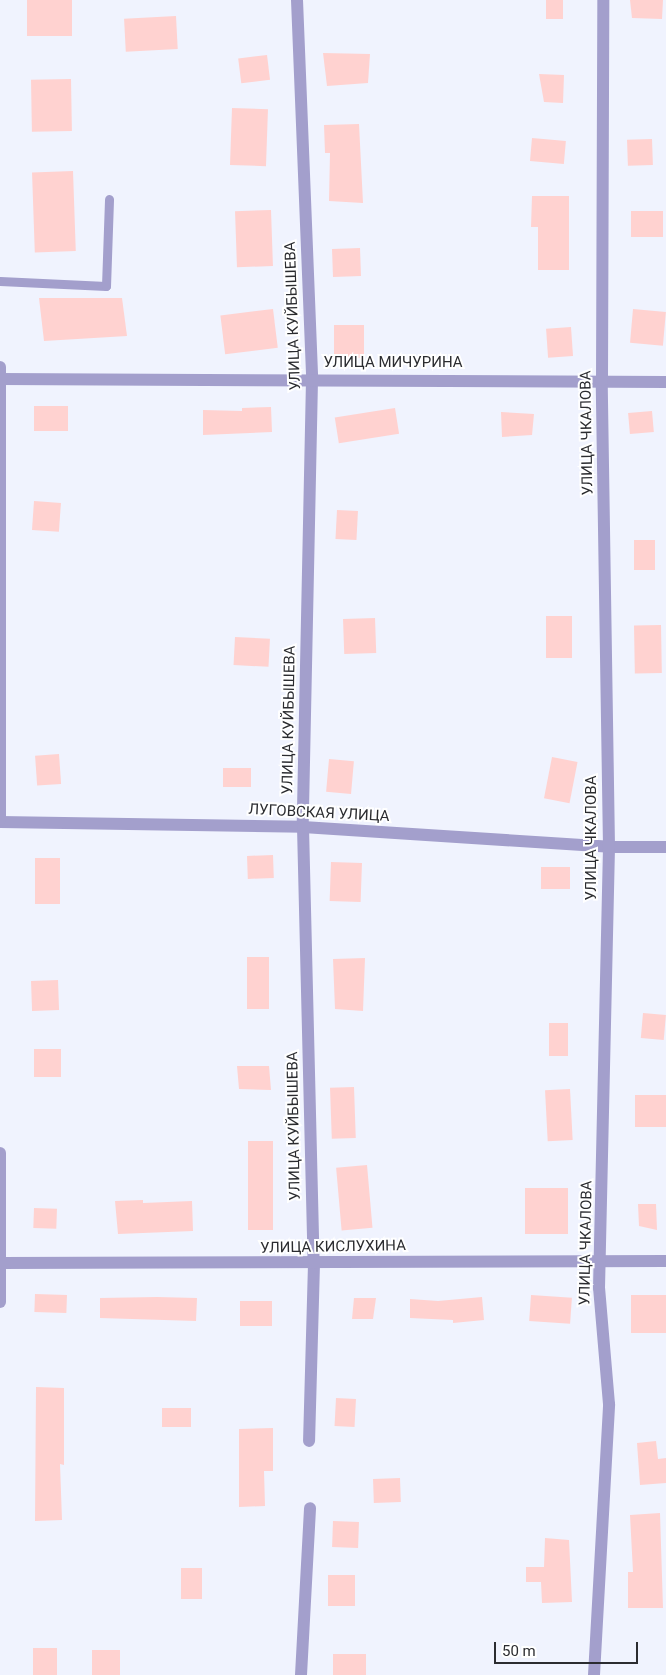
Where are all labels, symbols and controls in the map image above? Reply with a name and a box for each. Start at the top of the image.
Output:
street label: УЛИЦА КУЙБЫШЕВА [281,241,305,391]
street label: УЛИЦА МИЧУРИНА [323,354,463,372]
street label: УЛИЦА ЧКАЛОВА [577,370,597,496]
street label: УЛИЦА КУЙБЫШЕВА [279,645,299,795]
street label: УЛИЦА ЧКАЛОВА [583,776,601,900]
street label: ЛУГОВСКАЯ УЛИЦА [248,800,390,826]
street label: УЛИЦА КУЙБЫШЕВА [284,1051,304,1201]
street label: УЛИЦА ЧКАЛОВА [576,1180,596,1306]
street label: УЛИЦА КИСЛУХИНА [260,1237,406,1257]
scale bar [496,1632,640,1664]
text: 50 m [502,1642,536,1660]

